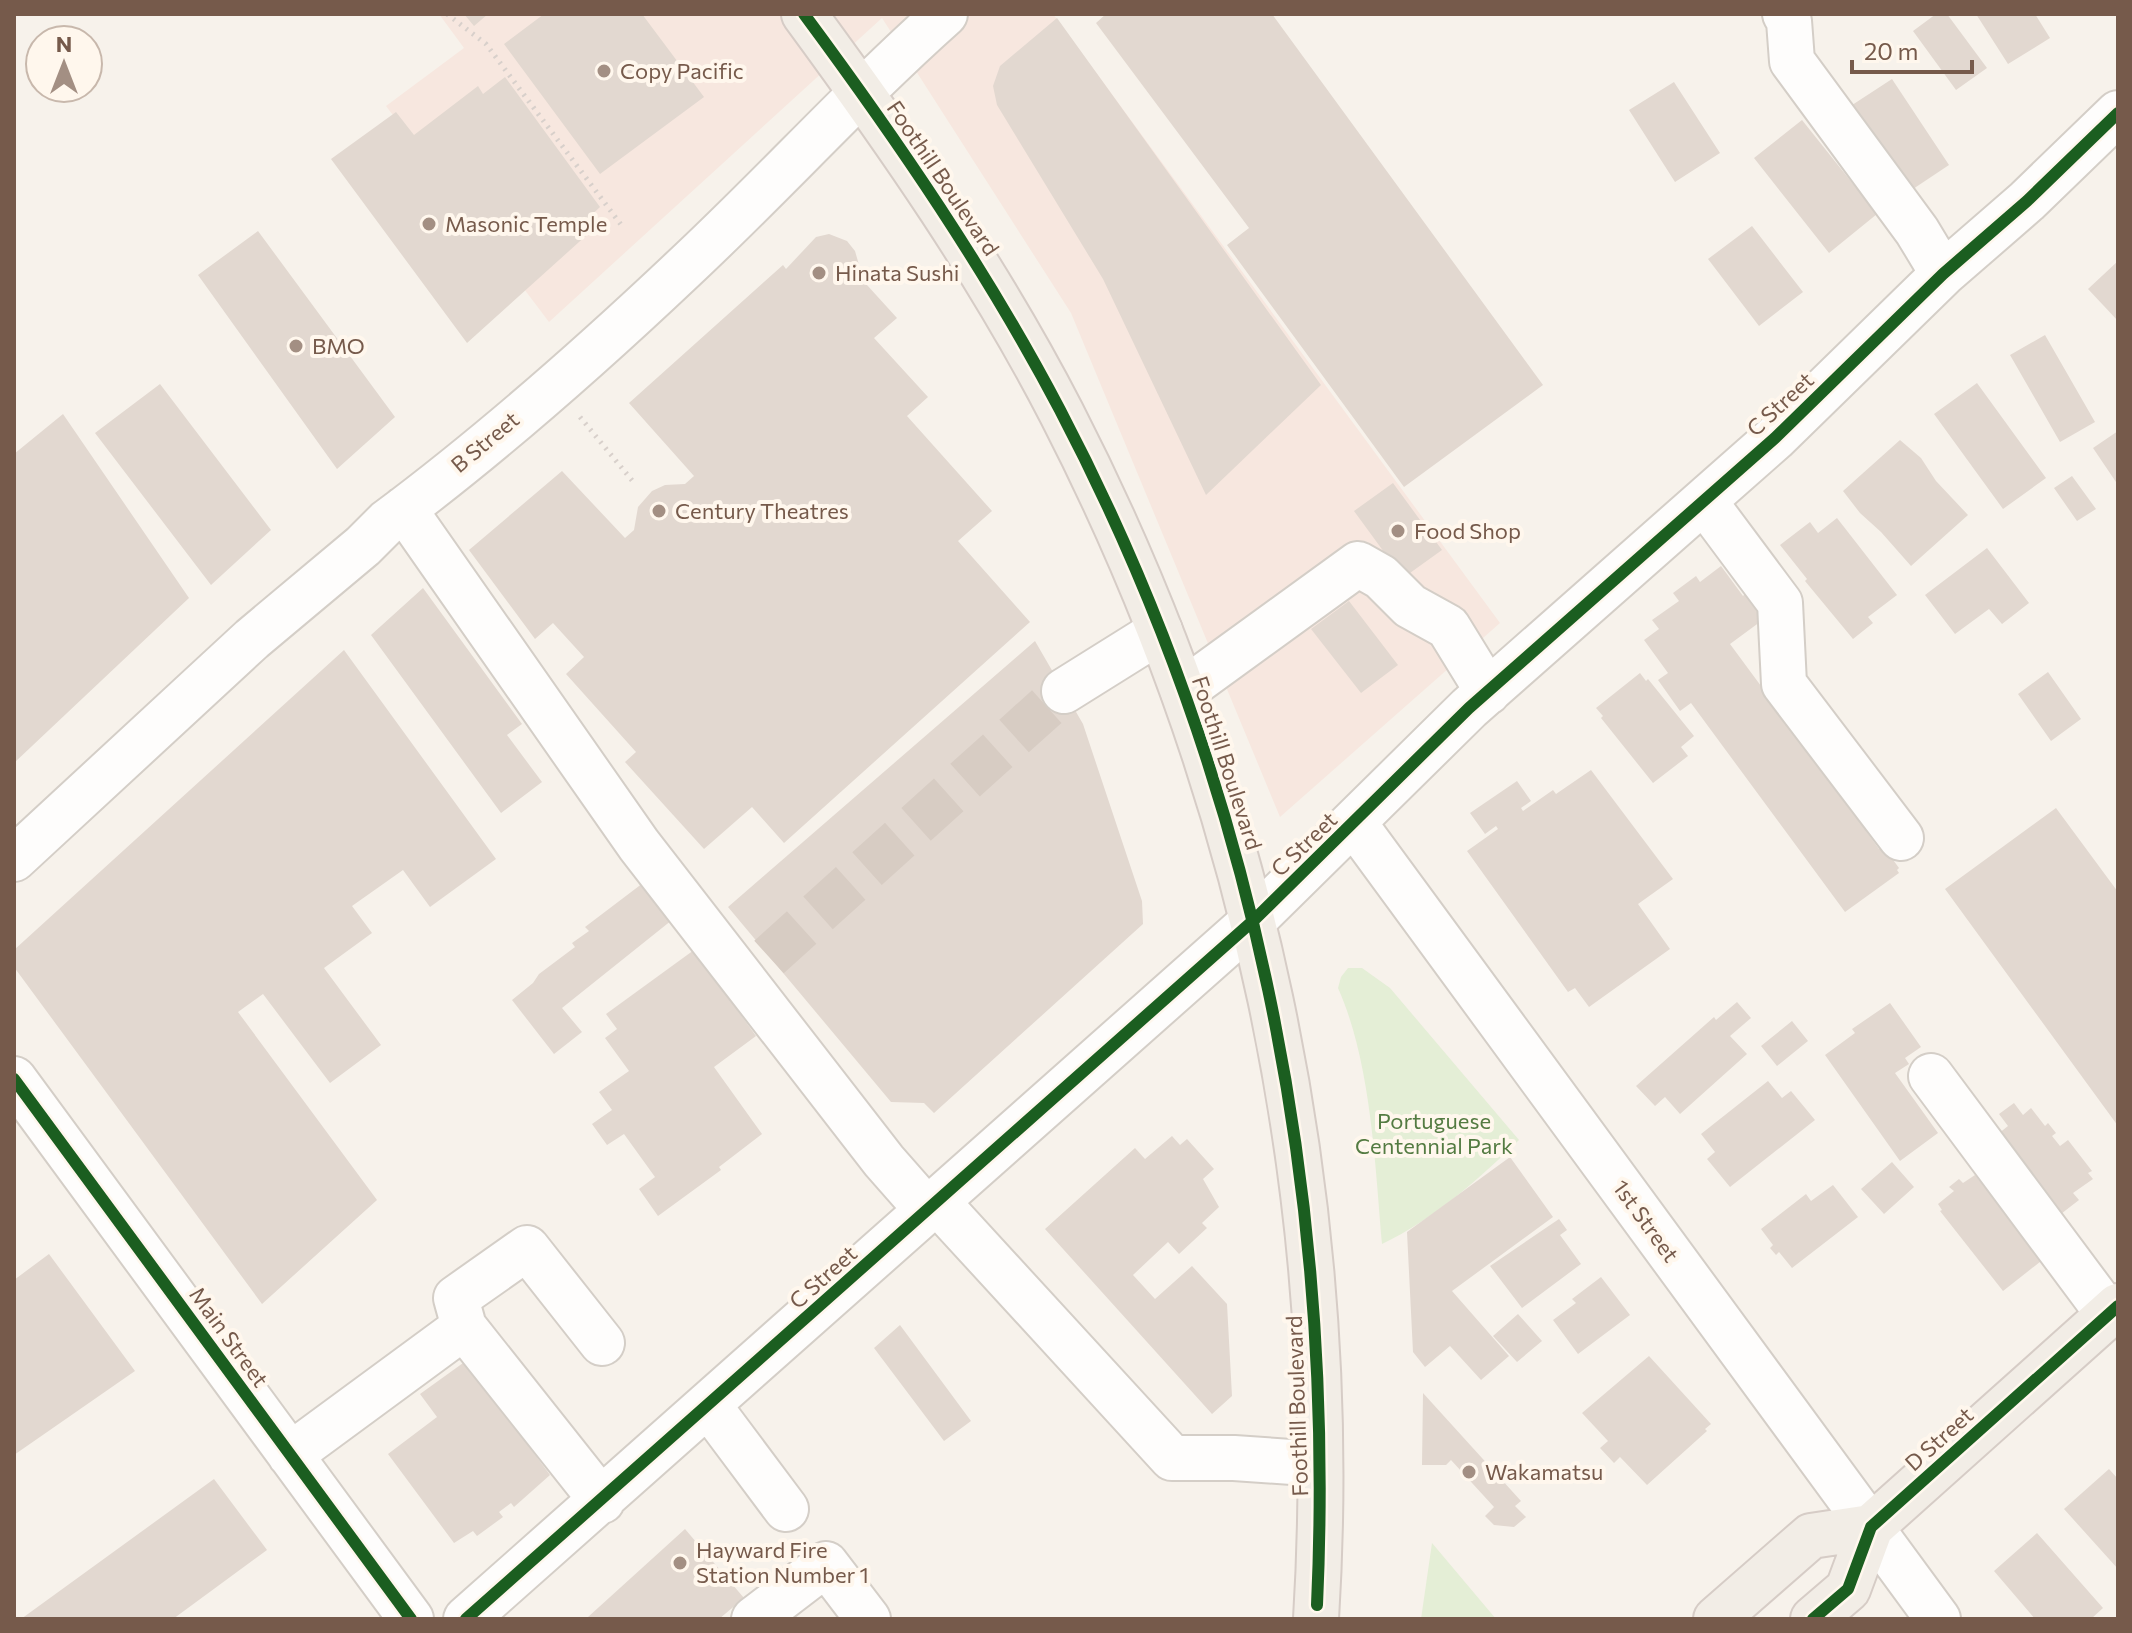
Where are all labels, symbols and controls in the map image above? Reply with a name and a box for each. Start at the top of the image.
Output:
north arrow [24,24,104,104]
scale bar [1852,24,1972,74]
text: N [56,30,72,57]
text: 20 m [1864,36,1918,65]
place label: Copy Pacific [620,57,744,84]
marker: Copy Pacific [595,62,613,80]
street label: Foothill Boulevard [882,95,1005,260]
place label: Masonic Temple [445,210,607,237]
marker: Masonic Temple [420,215,438,233]
place label: Hinata Sushi [835,259,959,286]
marker: Hinata Sushi [810,264,828,282]
place label: BMO [312,332,365,359]
marker: BMO [287,337,305,355]
street label: C Street [1741,366,1819,441]
street label: B Street [445,405,524,478]
place label: Century Theatres [675,497,849,524]
marker: Century Theatres [650,502,668,520]
place label: Food Shop [1414,517,1521,544]
marker: Food Shop [1389,522,1407,540]
street label: Foothill Boulevard [1187,673,1268,853]
street label: C Street [1265,806,1342,882]
park label: Portuguese Centennial Park [1355,1107,1513,1159]
street label: 1st Street [1608,1174,1685,1267]
street label: C Street [783,1239,862,1314]
street label: Main Street [184,1281,275,1392]
street label: Foothill Boulevard [1280,1315,1313,1497]
street label: D Street [1899,1401,1978,1476]
place label: Wakamatsu [1485,1458,1603,1485]
marker: Wakamatsu [1460,1463,1478,1481]
place label: Hayward Fire Station Number 1 [696,1536,869,1588]
marker: Hayward Fire Station Number 1 [671,1554,689,1572]

